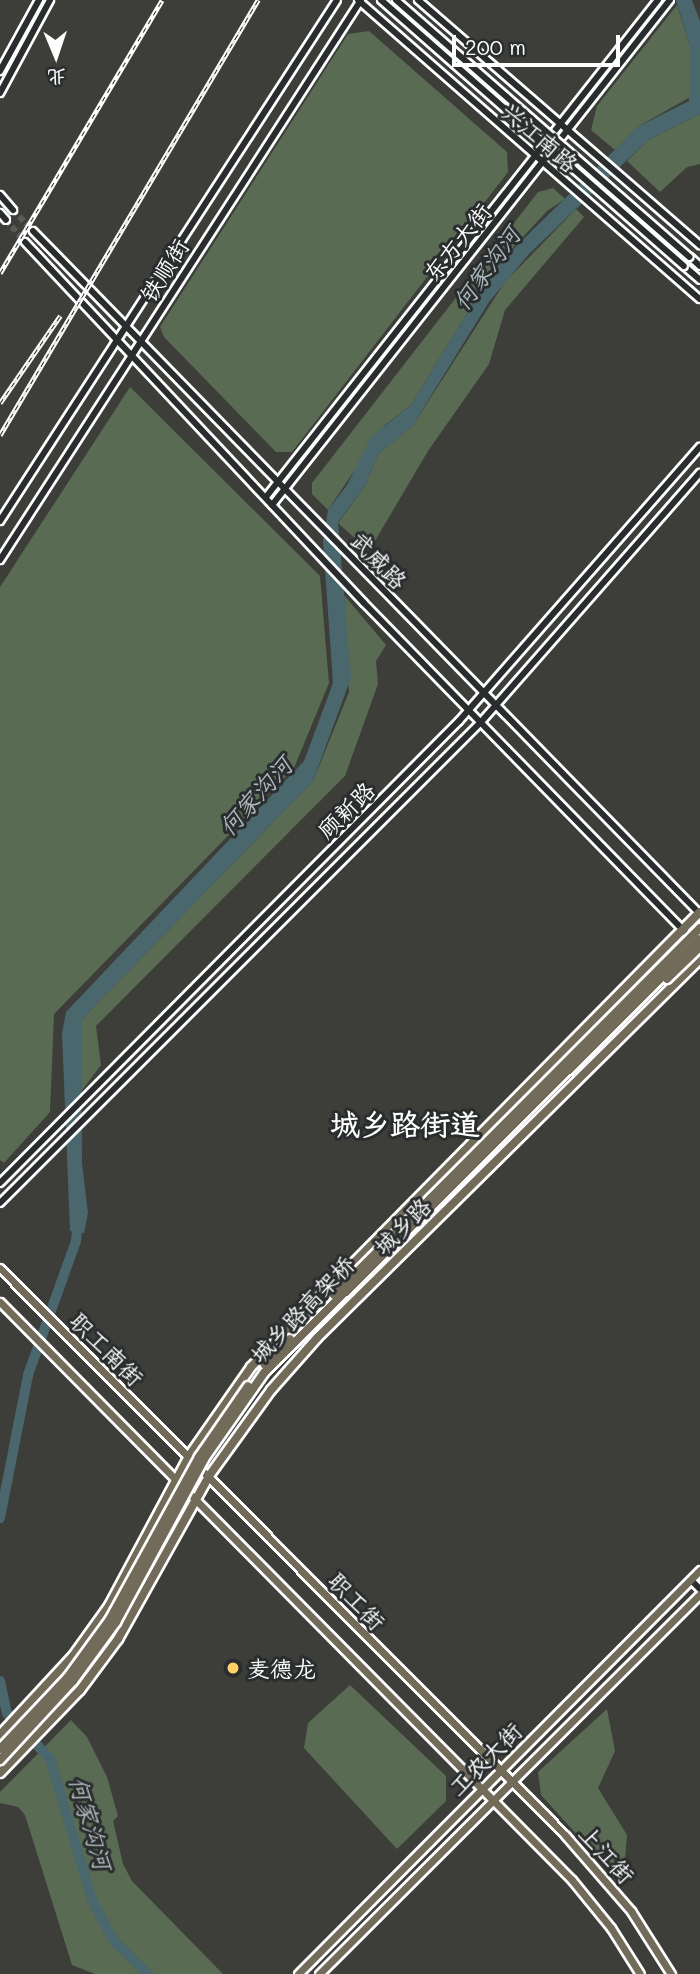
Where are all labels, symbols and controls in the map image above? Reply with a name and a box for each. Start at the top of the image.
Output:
north arrow [21,21,91,91]
scale bar [455,21,623,65]
text: 200 m [465,33,526,60]
text: 北 [47,65,67,90]
street label: 兴江南路 [496,96,584,178]
street label: 东方大街 [417,198,497,286]
water label: 何家沟河 [446,221,526,315]
street label: 铁顺街 [134,233,194,307]
street label: 武威路 [345,526,413,594]
water label: 何家沟河 [212,751,298,841]
street label: 顾新路 [312,776,380,844]
district label: 城乡路街道 [330,1105,480,1141]
street label: 城乡路 [368,1192,436,1260]
street label: 城乡路高架桥 [244,1250,360,1368]
street label: 职工南街 [65,1307,149,1391]
street label: 职工街 [323,1567,391,1635]
place label: 麦德龙 [247,1654,316,1682]
marker: 麦德龙 [225,1660,241,1676]
street label: 工农大街 [443,1717,527,1801]
water label: 何家沟河 [64,1773,118,1873]
street label: 上江街 [574,1819,640,1889]

